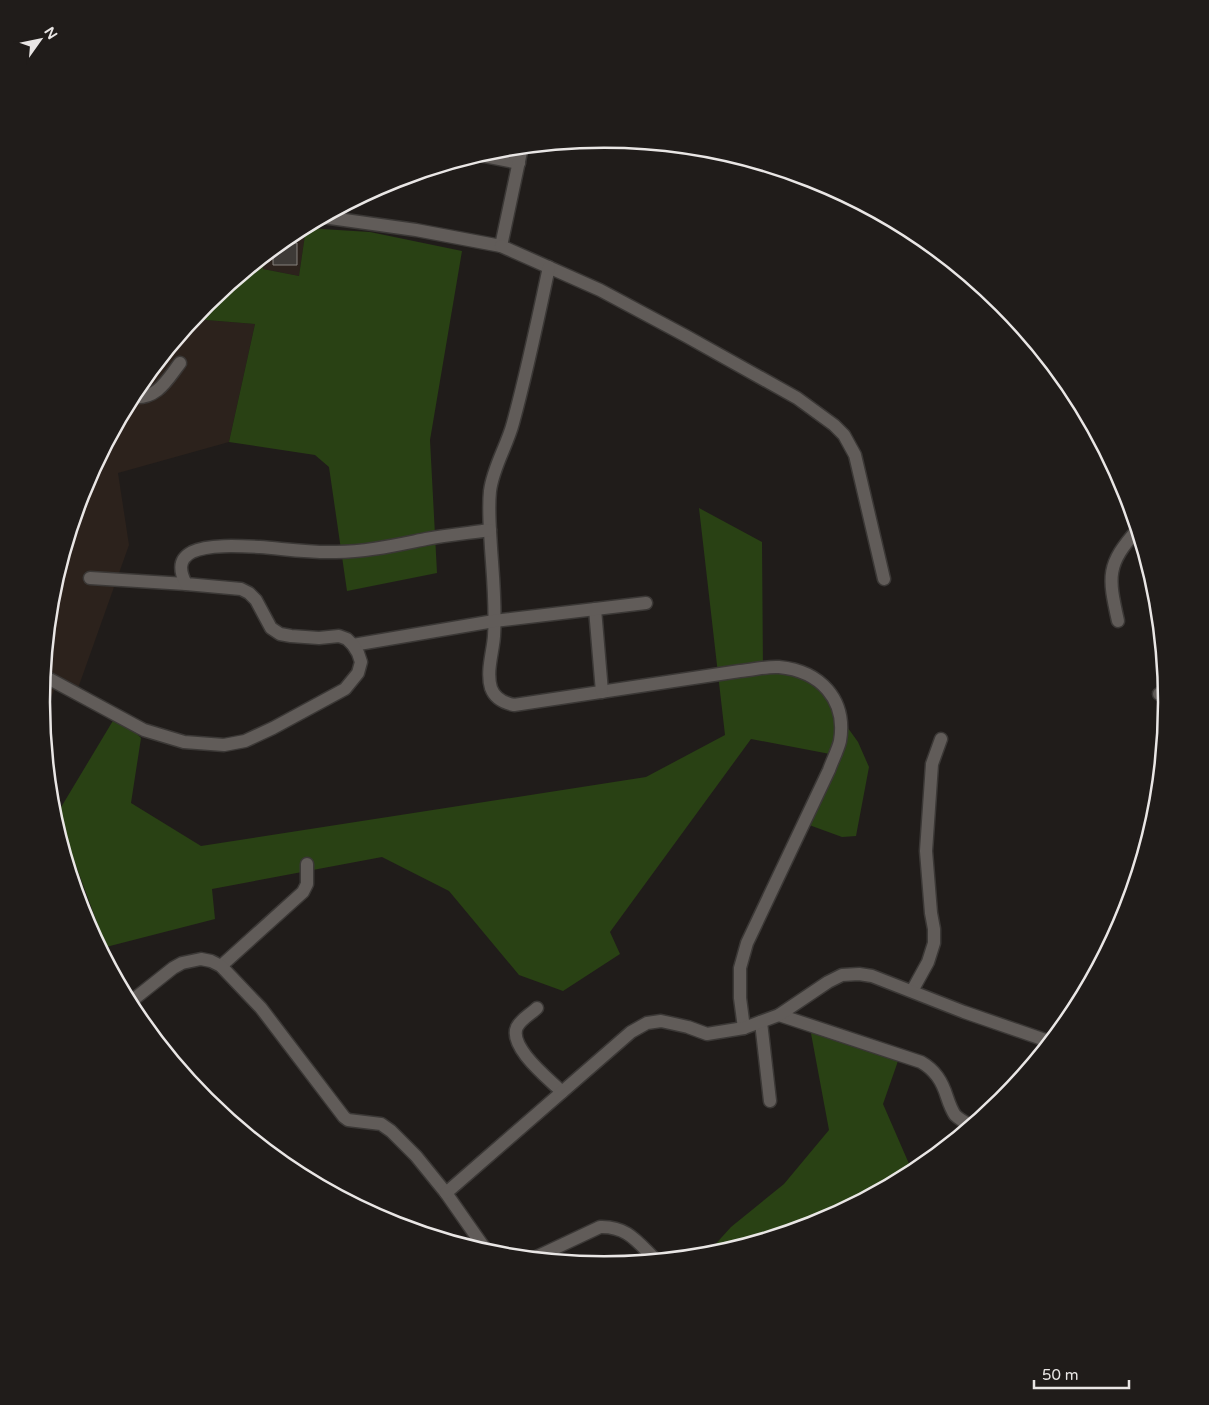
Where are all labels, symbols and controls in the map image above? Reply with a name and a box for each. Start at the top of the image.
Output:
north arrow [15,15,65,65]
text: N [40,24,61,43]
scale bar [1034,1358,1129,1390]
text: 50 m [1042,1366,1079,1384]

